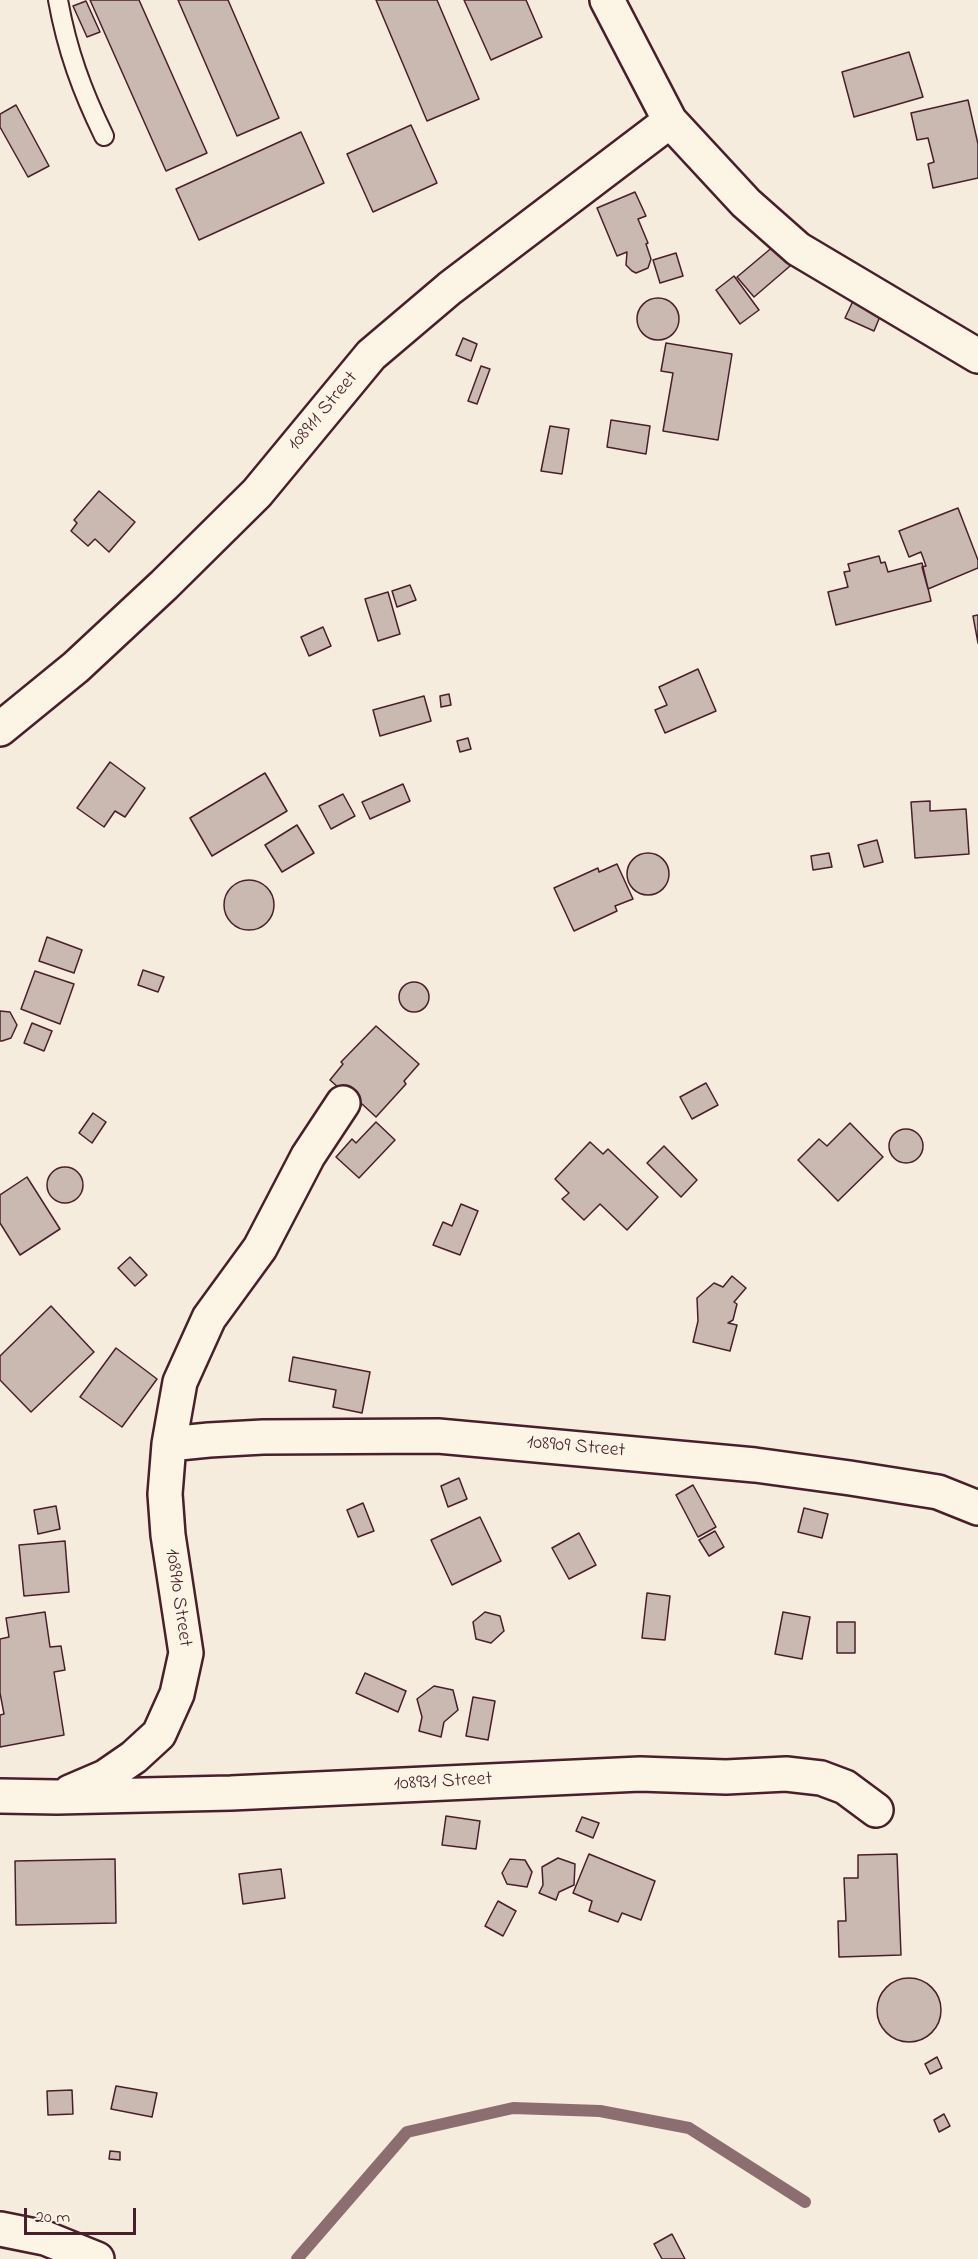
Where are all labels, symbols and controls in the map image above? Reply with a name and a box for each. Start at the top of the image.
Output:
street label: 108911 Street [284,367,364,457]
street label: 108909 Street [526,1432,626,1464]
street label: 108910 Street [158,1547,196,1649]
street label: 108931 Street [393,1768,493,1798]
scale bar [27,2196,140,2234]
text: 20 m [35,2205,70,2231]

